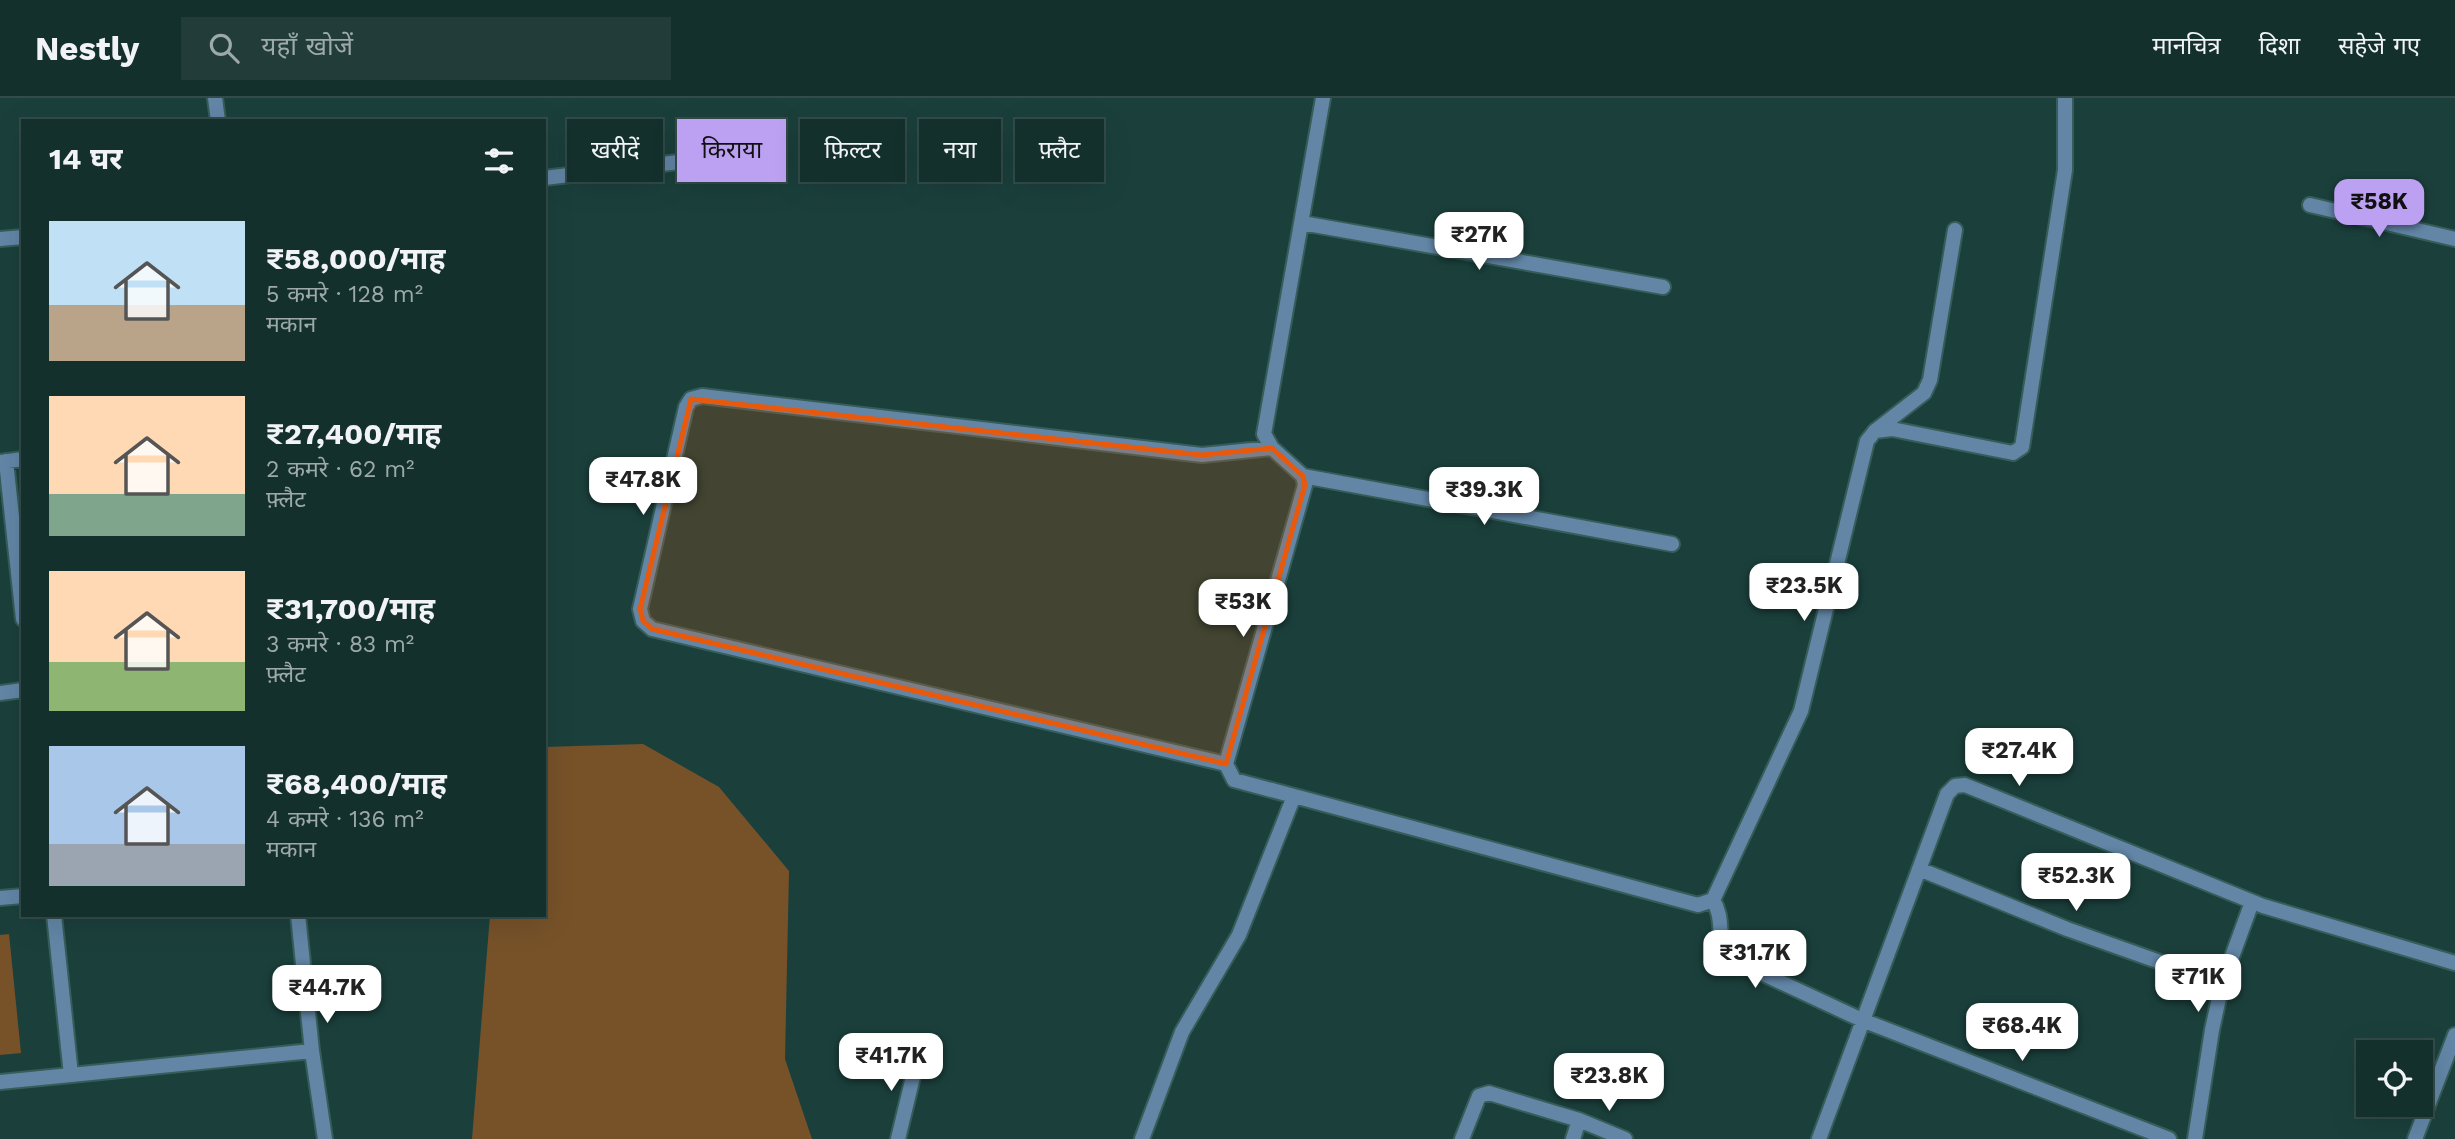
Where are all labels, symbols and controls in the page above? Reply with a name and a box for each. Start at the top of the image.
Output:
search box [181,17,671,80]
text: Nestly [35,29,139,68]
icon: search [205,29,243,67]
text: यहाँ खोजें [261,31,353,61]
text: मानचित्र [2152,32,2221,60]
text: दिशा [2259,32,2300,60]
text: सहेजे गए [2338,32,2420,60]
chip: खरीदें [567,119,663,182]
chip: किराया [677,119,786,182]
chip: फ़िल्टर [800,119,905,182]
chip: नया [919,119,1001,182]
chip: फ़्लैट [1015,119,1104,182]
text: 14 घर [49,141,123,176]
icon: filters [480,142,518,180]
pin: ₹58K [2338,180,2420,239]
text: ₹58K [2350,188,2408,215]
pin: ₹27K [1438,212,1520,272]
text: ₹27K [1450,221,1508,248]
text: ₹58,000/माह [266,241,445,276]
icon: home [105,249,189,333]
text: 5 कमरे · 128 m² [266,281,423,308]
text: मकान [266,311,316,338]
text: ₹27,400/माह [266,416,441,451]
icon: home [105,424,189,508]
text: 2 कमरे · 62 m² [266,456,415,483]
pin: ₹47.8K [586,458,700,517]
text: ₹47.8K [605,466,681,493]
pin: ₹39.3K [1427,468,1541,527]
text: ₹39.3K [1445,476,1523,503]
text: फ़्लैट [266,486,306,513]
pin: ₹23.5K [1747,564,1861,623]
text: ₹23.5K [1765,572,1843,599]
pin: ₹53K [1202,580,1284,639]
text: ₹53K [1215,588,1271,615]
text: ₹31,700/माह [266,591,435,626]
icon: home [105,599,189,683]
text: 3 कमरे · 83 m² [266,631,414,658]
text: फ़्लैट [266,661,306,688]
pin: ₹27.4K [1962,728,2076,788]
text: ₹27.4K [1981,737,2057,764]
text: ₹68,400/माह [266,766,447,801]
icon: home [105,774,189,858]
text: 4 कमरे · 136 m² [266,806,424,833]
text: मकान [266,836,316,863]
pin: ₹52.3K [2019,854,2133,913]
text: ₹52.3K [2037,862,2115,889]
pin: ₹31.7K [1698,930,1812,990]
text: ₹31.7K [1719,939,1791,966]
pin: ₹71K [2157,954,2239,1014]
text: ₹71K [2171,963,2225,990]
pin: ₹44.7K [270,965,384,1025]
text: ₹44.7K [288,974,366,1001]
pin: ₹68.4K [1965,1004,2079,1063]
text: ₹68.4K [1982,1012,2062,1039]
pin: ₹41.7K [834,1034,948,1093]
map controls [2356,1040,2433,1117]
button: locate [2356,1040,2433,1117]
text: ₹41.7K [855,1042,927,1069]
pin: ₹23.8K [1552,1054,1666,1113]
text: ₹23.8K [1570,1062,1648,1089]

